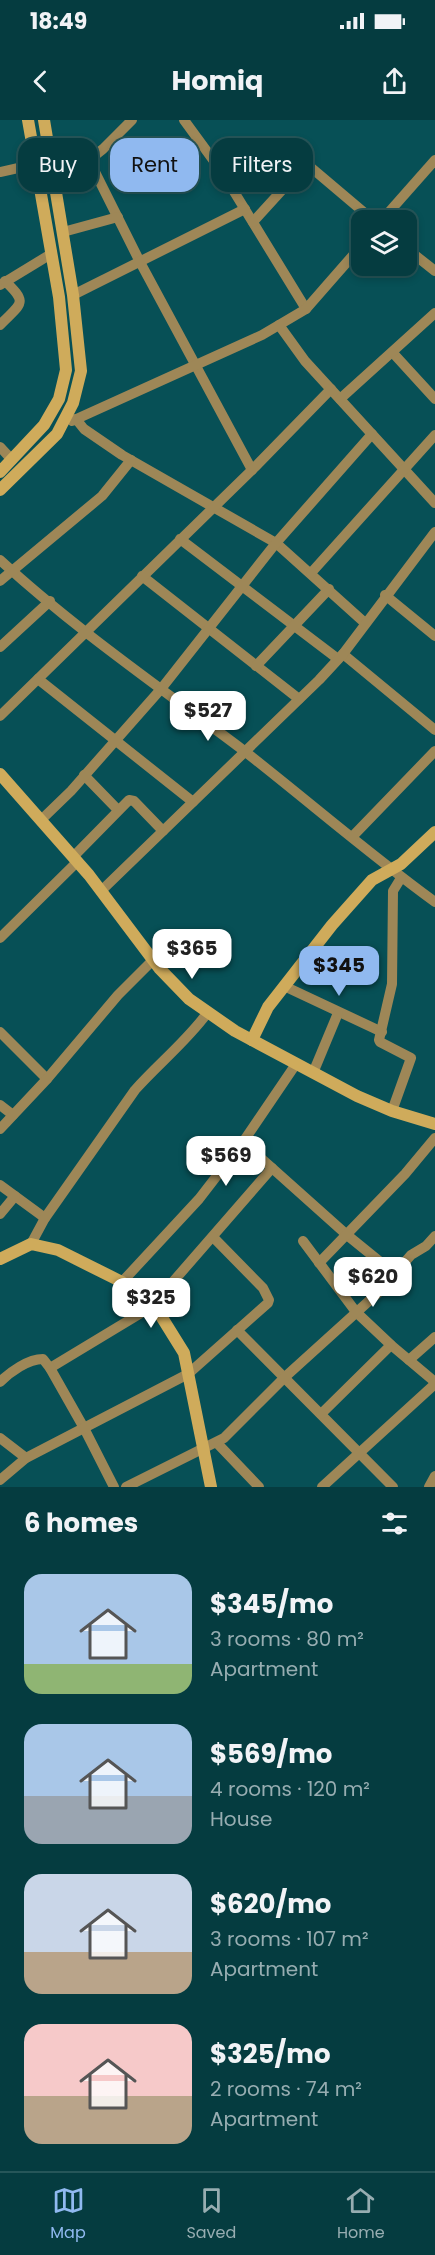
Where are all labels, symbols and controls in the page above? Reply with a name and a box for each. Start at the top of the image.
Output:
text: 18:49 [30,6,87,37]
text: Homiq [172,62,263,99]
icon: back [24,65,57,98]
icon: share [378,65,411,98]
chip: Buy [18,138,98,192]
chip: Rent [110,138,199,192]
chip: Filters [211,138,313,192]
map controls [351,210,417,276]
button: layers [351,210,417,276]
pin: $527 [172,691,244,742]
text: $527 [184,696,232,724]
pin: $365 [156,929,228,980]
text: $365 [167,934,218,962]
pin: $345 [303,946,375,997]
text: $345 [313,951,365,979]
pin: $569 [190,1136,262,1187]
text: $569 [200,1141,252,1169]
pin: $620 [337,1257,409,1308]
text: $620 [348,1262,398,1290]
pin: $325 [115,1278,187,1329]
text: $325 [126,1283,176,1311]
text: 6 homes [24,1505,138,1541]
icon: filters [378,1507,411,1540]
text: $345/mo [210,1586,333,1622]
icon: home [72,1598,144,1670]
text: 3 rooms · 80 m² [210,1625,364,1653]
text: Apartment [210,1655,318,1683]
text: $569/mo [210,1736,332,1772]
icon: home [72,1748,144,1820]
text: 4 rooms · 120 m² [210,1775,370,1803]
text: House [210,1805,272,1833]
text: $620/mo [210,1886,331,1922]
icon: home [72,1898,144,1970]
text: 3 rooms · 107 m² [210,1925,369,1953]
text: Apartment [210,1955,318,1983]
text: $325/mo [210,2036,330,2072]
icon: home [72,2048,144,2120]
text: 2 rooms · 74 m² [210,2075,362,2103]
text: Apartment [210,2105,318,2133]
tab: Map [50,2184,86,2245]
tab: Saved [186,2184,236,2245]
tab: Home [337,2184,385,2245]

